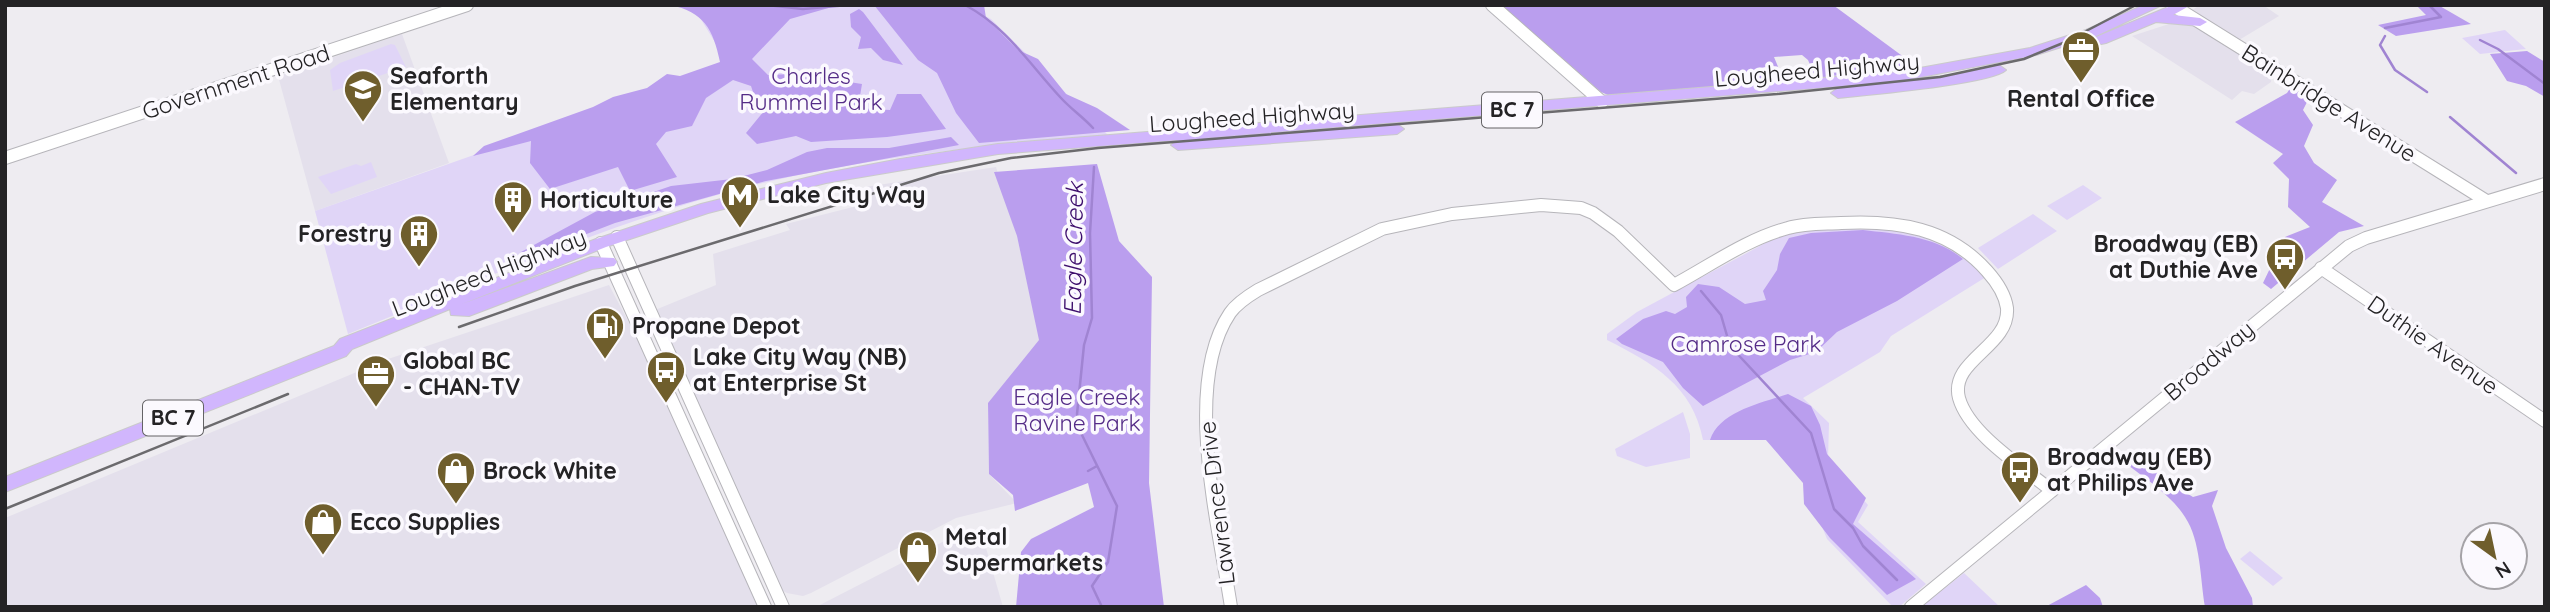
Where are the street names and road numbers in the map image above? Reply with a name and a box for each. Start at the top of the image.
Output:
street label: Bainbridge Avenue [2237,37,2422,168]
street label: Government Road [138,38,333,126]
street label: Lougheed Highway [1713,46,1921,93]
road number: BC 7 [1482,92,1542,128]
street label: Lougheed Highway [1148,95,1356,138]
street label: Lougheed Highway [388,222,590,323]
street label: Duthie Avenue [2362,289,2504,400]
street label: Broadway [2157,314,2260,407]
road number: BC 7 [143,400,203,436]
street label: Lawrence Drive [1192,420,1241,586]

